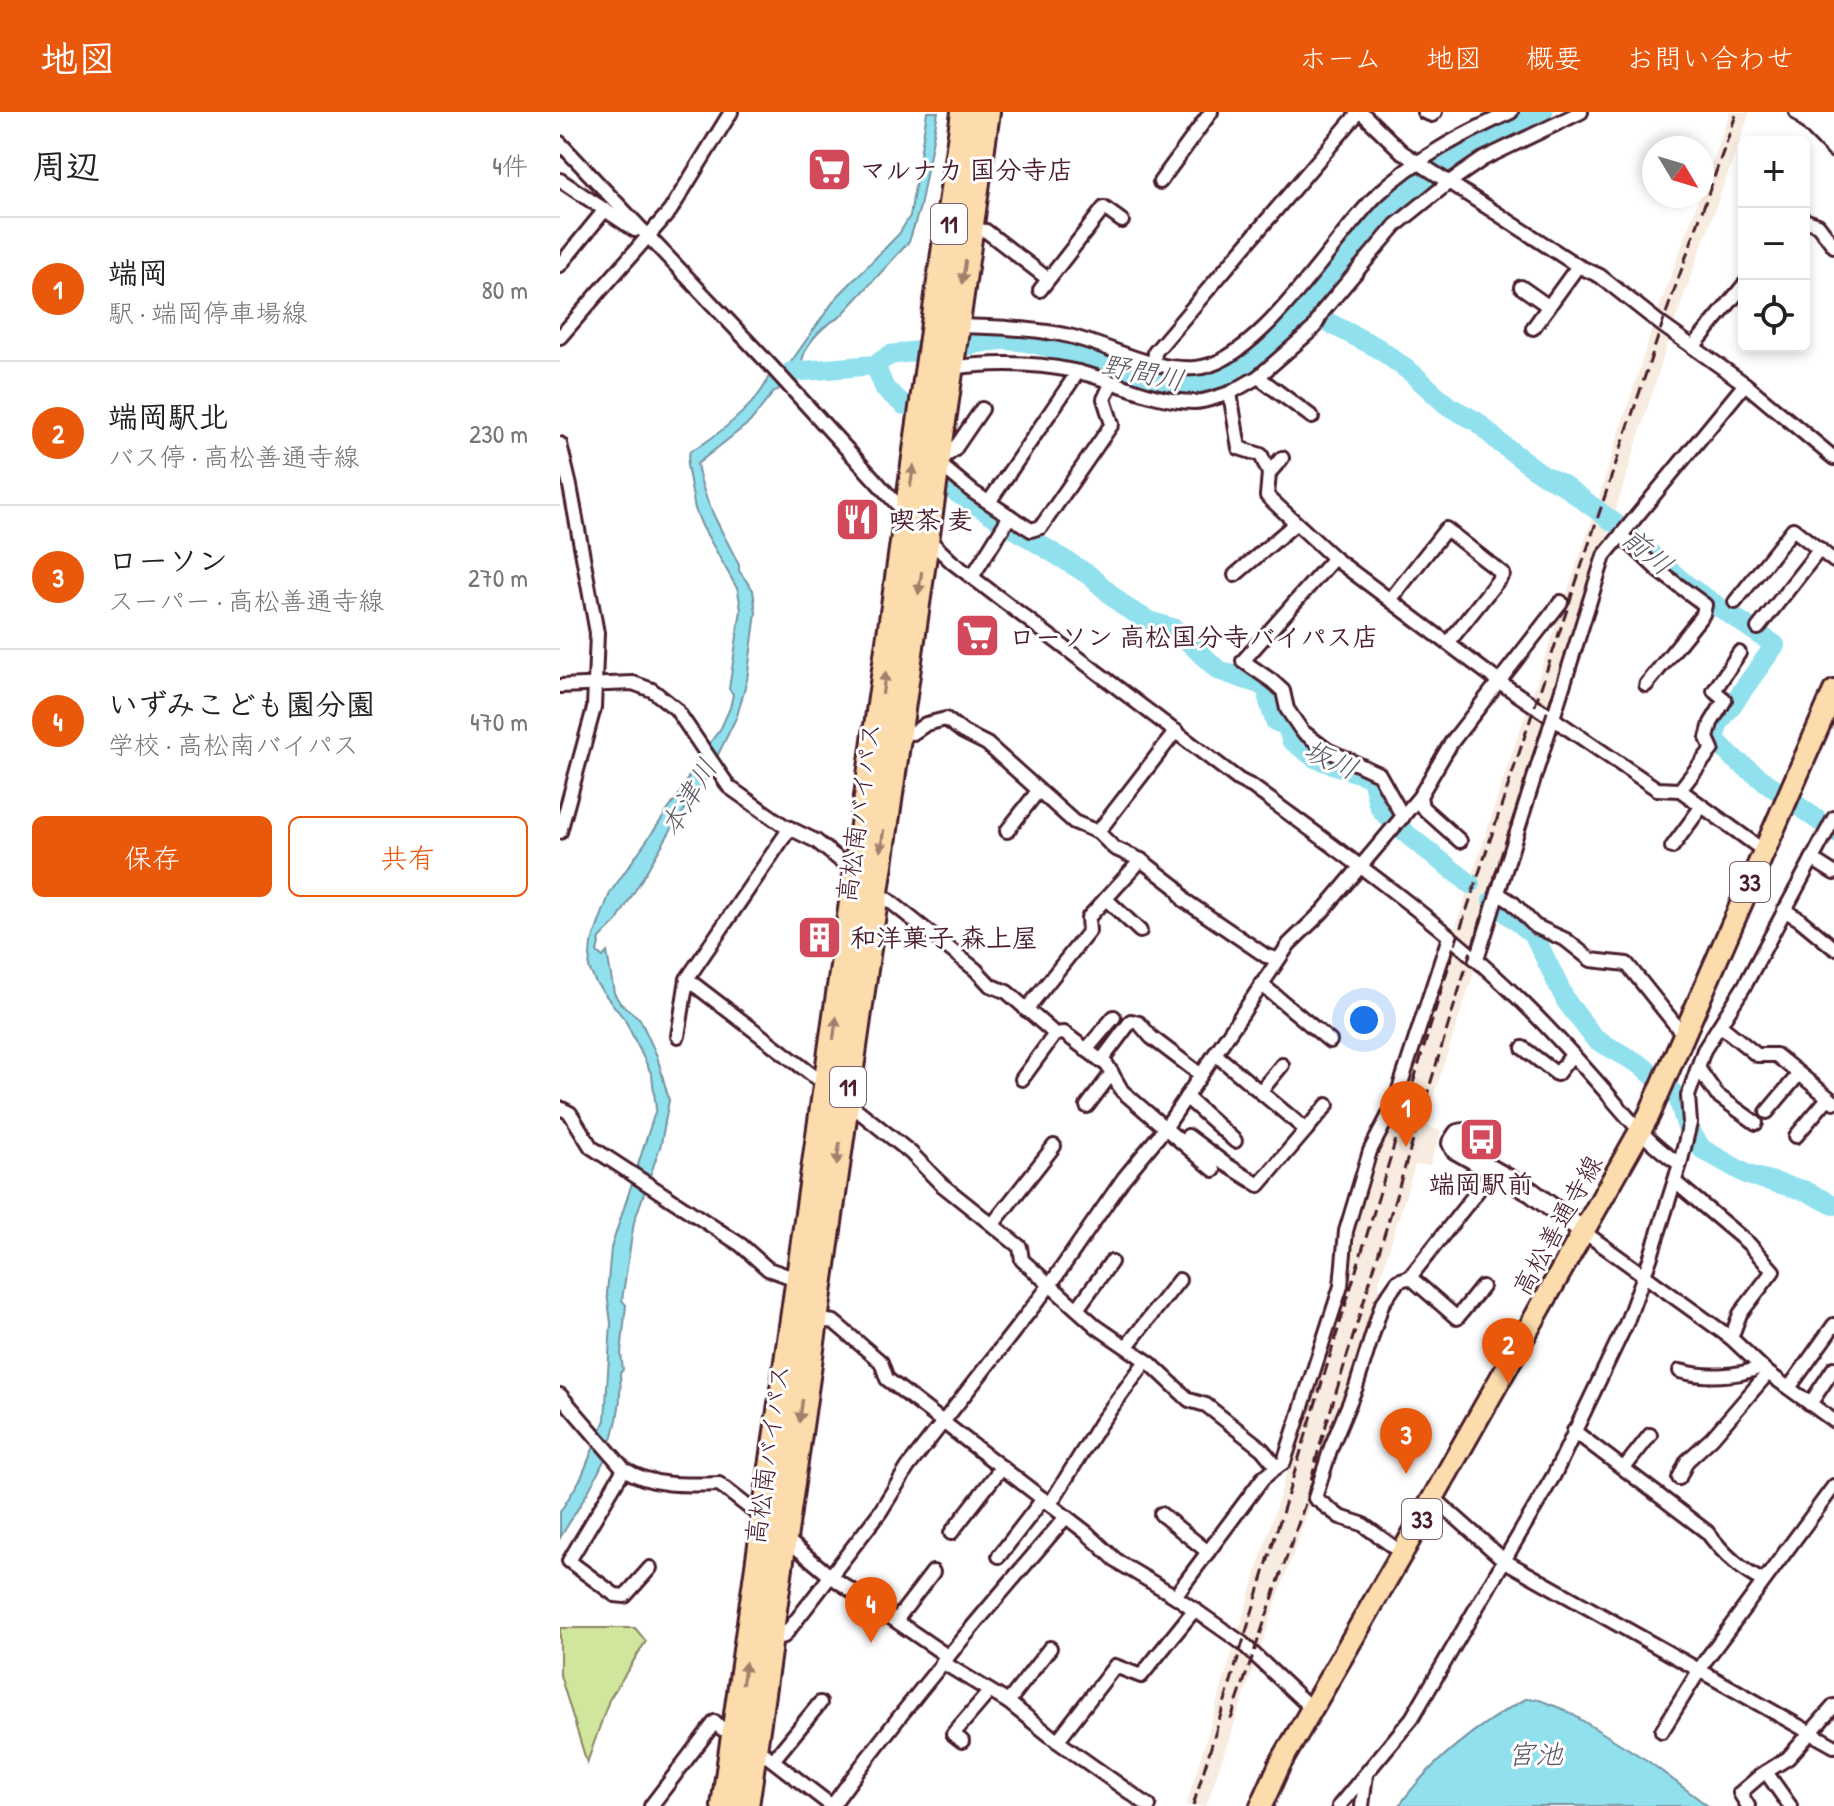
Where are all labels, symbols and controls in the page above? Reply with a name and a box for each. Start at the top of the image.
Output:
text: 地図 [40,32,116,84]
text: ホーム [1299,39,1382,77]
text: 地図 [1426,39,1482,77]
text: 概要 [1526,39,1582,77]
text: お問い合わせ [1626,39,1794,77]
north arrow [1642,136,1714,208]
map controls [1738,136,1810,352]
button: + [1738,136,1810,208]
text: 周辺 [32,143,100,189]
supermarket icon: マルナカ 国分寺店 [805,145,853,193]
text: 4件 [492,148,528,183]
place label: マルナカ 国分寺店 [860,152,1073,187]
road number: 11 [931,204,967,244]
button: − [1738,208,1810,280]
text: 端岡 [108,252,168,292]
one-way arrow [957,260,970,285]
text: 1 [53,272,63,307]
text: 80 m [481,272,528,307]
button: locate [1738,280,1810,352]
text: 駅 · 端岡停車場線 [108,295,307,330]
water label: 野間川 [1098,345,1188,399]
text: 端岡駅北 [108,396,228,436]
text: 2 [52,416,64,451]
text: 230 m [469,416,528,451]
text: バス停 · 高松善通寺線 [108,439,359,474]
one-way arrow [906,463,919,488]
restaurant icon: 喫茶 麦 [834,495,882,543]
place label: 喫茶 麦 [889,502,973,537]
water label: 前川 [1614,518,1682,584]
text: ローソン [108,540,228,580]
text: 3 [52,560,64,595]
text: 270 m [468,560,528,595]
one-way arrow [913,571,926,596]
text: スーパー · 高松善通寺線 [108,583,384,618]
supermarket icon: ローソン 高松国分寺バイパス店 [954,612,1002,660]
place label: ローソン 高松国分寺バイパス店 [1009,619,1378,654]
one-way arrow [877,670,890,695]
text: いずみこども園分園 [108,684,376,724]
text: 4 [53,704,63,739]
text: 470 m [470,704,528,739]
street label: 高松南バイパス [828,720,888,904]
text: 学校 · 高松南バイパス [108,727,359,762]
water label: 坂川 [1298,730,1364,788]
water label: 本津川 [650,751,726,843]
button: 保存 [32,816,272,897]
button: 共有 [288,816,528,897]
one-way arrow [875,829,888,854]
road number: 33 [1730,862,1770,902]
building icon: 和洋菓子 森上屋 [795,913,843,961]
place label: 和洋菓子 森上屋 [850,920,1038,955]
your location [1344,1000,1384,1040]
one-way arrow [829,1015,842,1040]
road number: 11 [830,1067,866,1107]
pin: 1 [1380,1081,1432,1147]
bus stop icon: 端岡駅前 [1457,1116,1505,1164]
one-way arrow [831,1141,844,1166]
street label: 高松善通寺線 [1504,1148,1610,1302]
place label: 端岡駅前 [1429,1166,1533,1201]
pin: 2 [1482,1318,1534,1384]
street label: 高松南バイパス [737,1362,797,1546]
one-way arrow [794,1399,807,1424]
pin: 3 [1380,1408,1432,1474]
road number: 33 [1402,1499,1442,1539]
pin: 4 [845,1577,897,1643]
one-way arrow [738,1661,751,1686]
water label: 宮池 [1507,1735,1564,1773]

